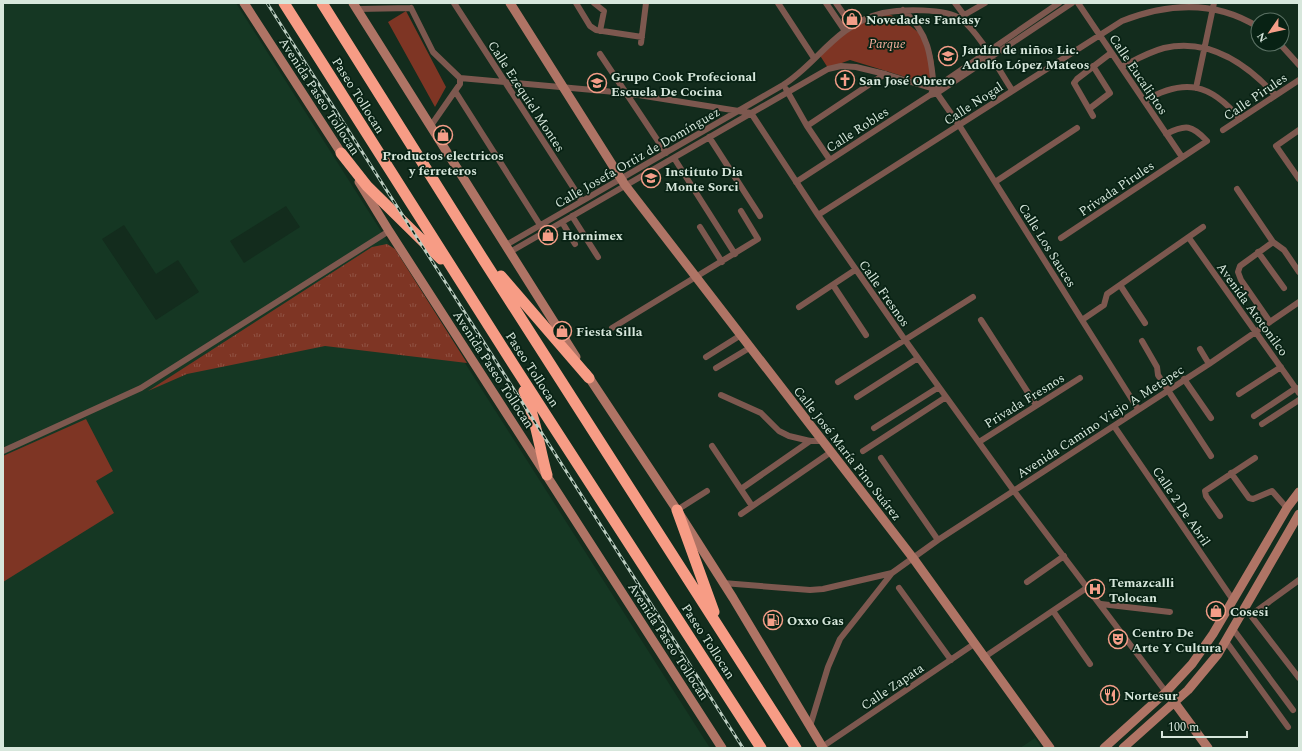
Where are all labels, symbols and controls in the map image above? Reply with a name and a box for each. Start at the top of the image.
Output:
shop icon: Novedades Fantasy [841,8,863,30]
place label: Novedades Fantasy [866,10,981,30]
north arrow [1250,12,1290,52]
text: N [1253,29,1272,46]
street label: Calle Eucaliptos [1104,30,1173,119]
street label: Avenida Paseo Tollocan [274,34,365,160]
park label: Parque [868,34,906,54]
street label: Calle Ezequiel Montes [483,37,570,156]
place label: Jardín de niños Lic. Adolfo López Mateos [962,40,1089,75]
school or university icon: Jardín de niños Lic. Adolfo López Mateos [937,45,959,67]
street label: Paseo Tollocan [327,54,390,138]
place label: Grupo Cook Profecional Escuela De Cocina [611,67,756,102]
street label: Calle Pirules [1220,68,1292,126]
church icon: San José Obrero [834,69,856,91]
place label: San José Obrero [859,71,955,91]
school or university icon: Grupo Cook Profecional Escuela De Cocina [586,72,608,94]
street label: Calle Nogal [940,77,1007,131]
street label: Calle Josefa Ortiz de Domínguez [551,102,724,214]
street label: Calle Robles [822,102,893,158]
shop icon: Productos electricos y ferreteros [432,124,454,146]
place label: Productos electricos y ferreteros [382,146,504,181]
street label: Privada Pirules [1075,156,1158,222]
place label: Instituto Dia Monte Sorci [665,162,743,197]
school or university icon: Instituto Dia Monte Sorci [640,167,662,189]
street label: Calle Los Sauces [1013,200,1081,292]
shop icon: Hornimex [537,224,559,246]
place label: Hornimex [562,226,623,246]
street label: Calle Fresnos [854,256,915,331]
street label: Avenida Atotonilco [1211,259,1293,361]
street label: Avenida Paseo Tollocan [450,307,538,431]
shop icon: Fiesta Silla [551,320,573,342]
place label: Fiesta Silla [576,322,643,342]
street label: Paseo Tollocan [503,328,563,410]
street label: Avenida Camino Viejo A Metepec [1013,360,1188,484]
street label: Privada Fresnos [980,368,1069,434]
street label: Calle José María Pino Suárez [788,382,906,525]
street label: Calle 2 De Abril [1147,463,1215,550]
place label: Temazcalli Tolocan [1109,573,1174,608]
hospital icon: Temazcalli Tolocan [1084,578,1106,600]
street label: Avenida Paseo Tollocan [625,579,713,703]
street label: Paseo Tollocan [679,600,739,682]
shop icon: Cosesi [1205,600,1227,622]
place label: Cosesi [1230,602,1269,622]
fuel station icon: Oxxo Gas [762,609,784,631]
place label: Oxxo Gas [787,611,844,631]
place label: Centro De Arte Y Cultura [1132,623,1222,658]
theatre icon: Centro De Arte Y Cultura [1107,628,1129,650]
street label: Calle Zapata [857,658,929,715]
restaurant icon: Nortesur [1099,684,1121,706]
place label: Nortesur [1124,686,1178,706]
scale bar [1162,713,1247,739]
text: 100 m [1168,718,1199,737]

